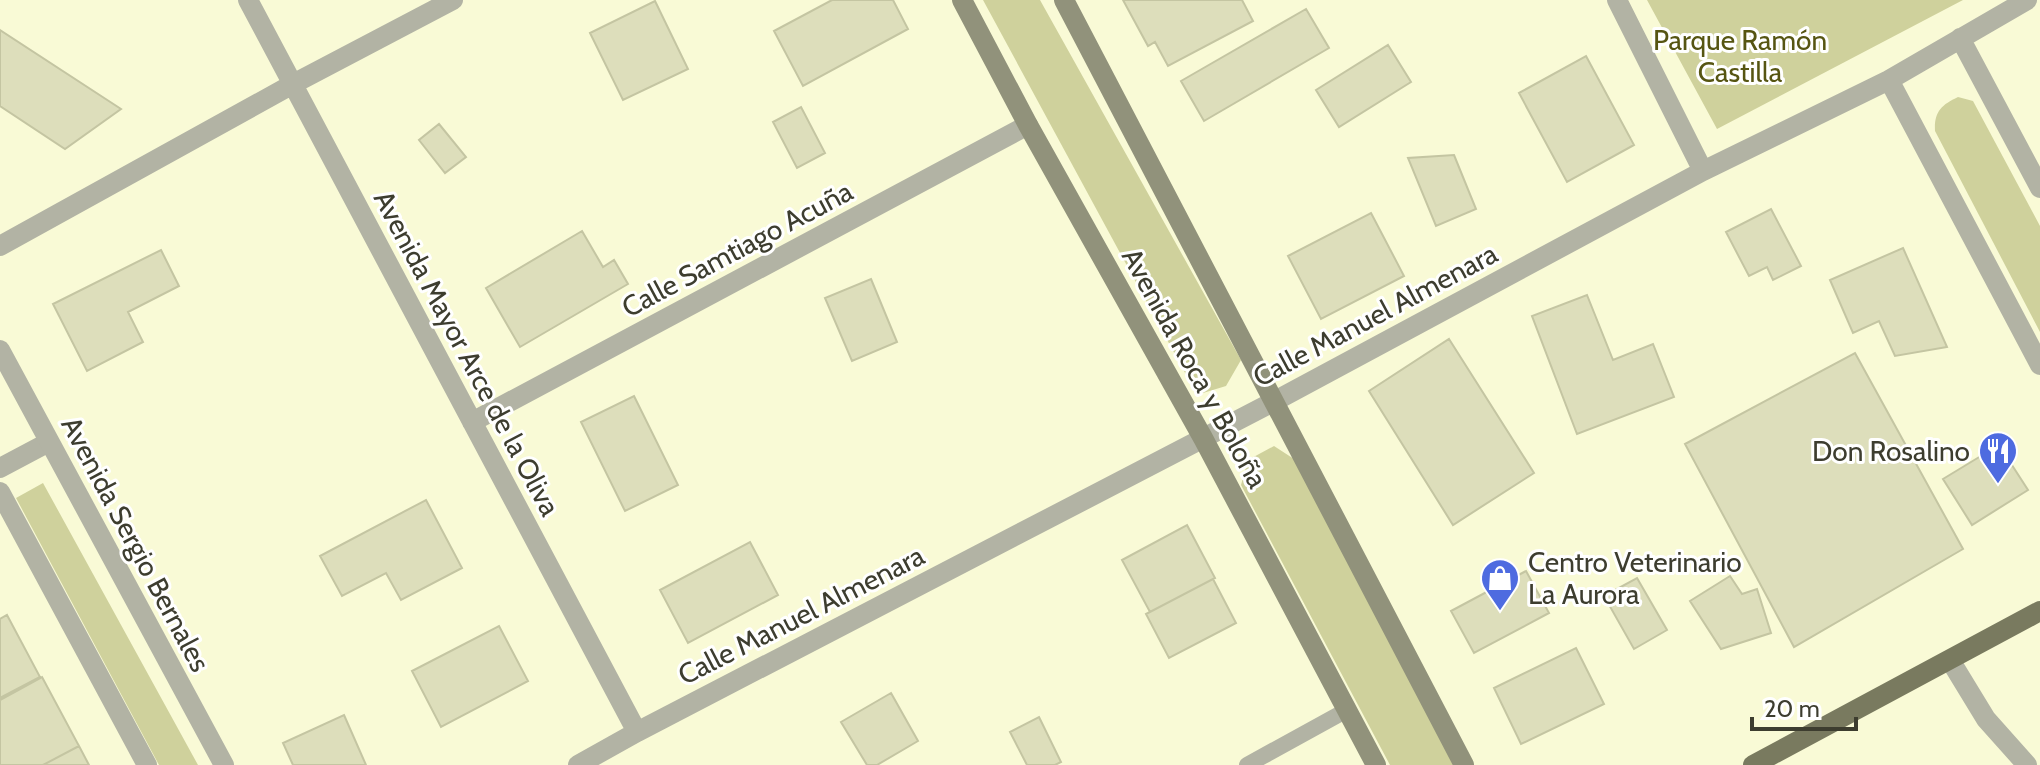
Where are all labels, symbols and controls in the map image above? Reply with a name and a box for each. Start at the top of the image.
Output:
park label: Parque Ramón Castilla [1653,23,1827,89]
street label: Calle Samtiago Acuña [616,174,859,324]
street label: Avenida Mayor Arce de la Oliva [367,185,568,522]
street label: Calle Manuel Almenara [1247,236,1503,394]
street label: Avenida Roca y Boloña [1115,242,1275,494]
street label: Avenida Sergio Bernales [54,411,218,677]
restaurant icon: Don Rosalino [1977,430,2019,485]
place label: Don Rosalino [1812,434,1970,468]
street label: Calle Manuel Almenara [672,538,930,692]
place label: Centro Veterinario La Aurora [1528,545,1742,611]
shop icon: Centro Veterinario La Aurora [1479,557,1521,612]
scale bar [1752,681,1856,731]
text: 20 m [1764,694,1820,723]

